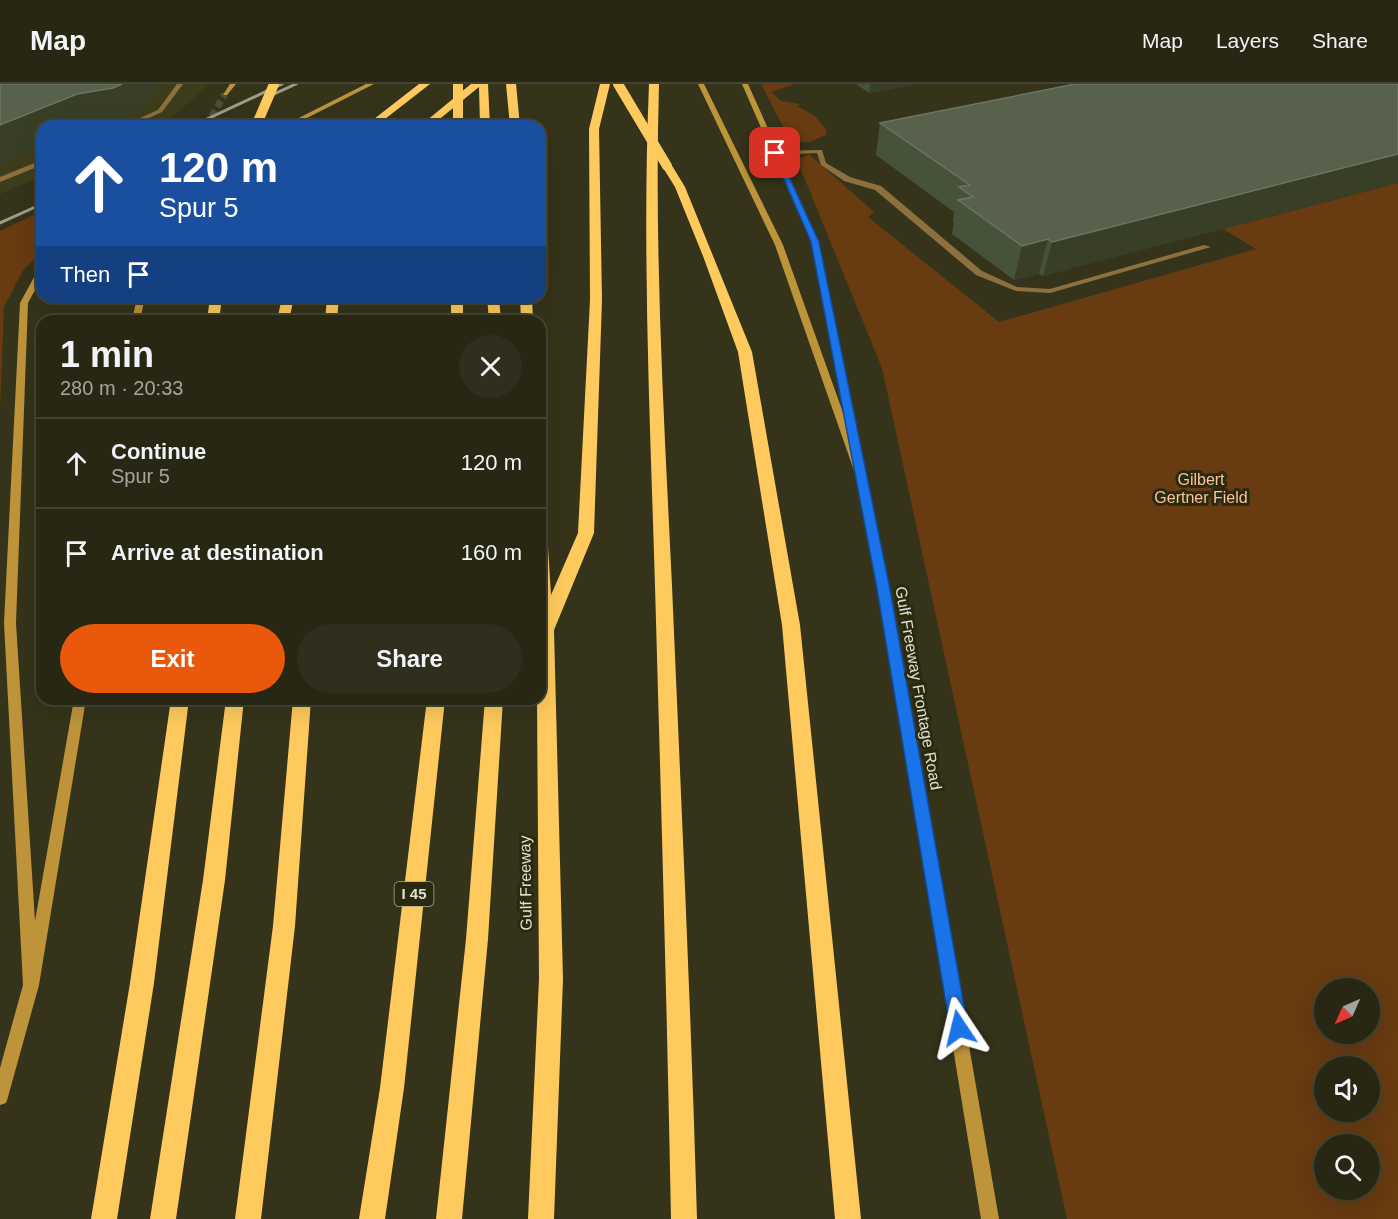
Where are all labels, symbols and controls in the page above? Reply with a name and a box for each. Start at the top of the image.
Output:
text: Map [30,25,86,56]
text: Map [1142,29,1183,52]
text: Layers [1216,29,1279,52]
text: Share [1312,29,1368,52]
pin [749,127,800,178]
icon: arrive [758,136,791,169]
icon: ahead [60,144,138,222]
text: 120 m [159,144,278,191]
text: Spur 5 [159,193,239,223]
icon: arrive [122,258,155,291]
text: Then [60,262,110,287]
text: 1 min [60,334,154,375]
button: close [459,335,522,398]
text: 280 m · 20:33 [60,377,183,399]
text: Continue [111,439,206,464]
icon: ahead [60,447,93,480]
text: 120 m [461,450,522,475]
text: Spur 5 [111,465,170,487]
park label: Gilbert Gertner Field [1154,471,1248,506]
icon: arrive [60,537,93,570]
text: Arrive at destination [111,540,324,565]
text: 160 m [461,540,522,565]
street label: Gulf Freeway Frontage Road [892,585,945,791]
button: Exit [60,624,285,693]
button: Share [297,624,522,693]
street label: Gulf Freeway [516,835,535,931]
road number: I 45 [394,882,434,906]
north arrow [1314,978,1380,1044]
map controls [1314,978,1380,1200]
position arrow [927,996,991,1060]
button: sound [1314,1056,1380,1122]
button: search [1314,1134,1380,1200]

